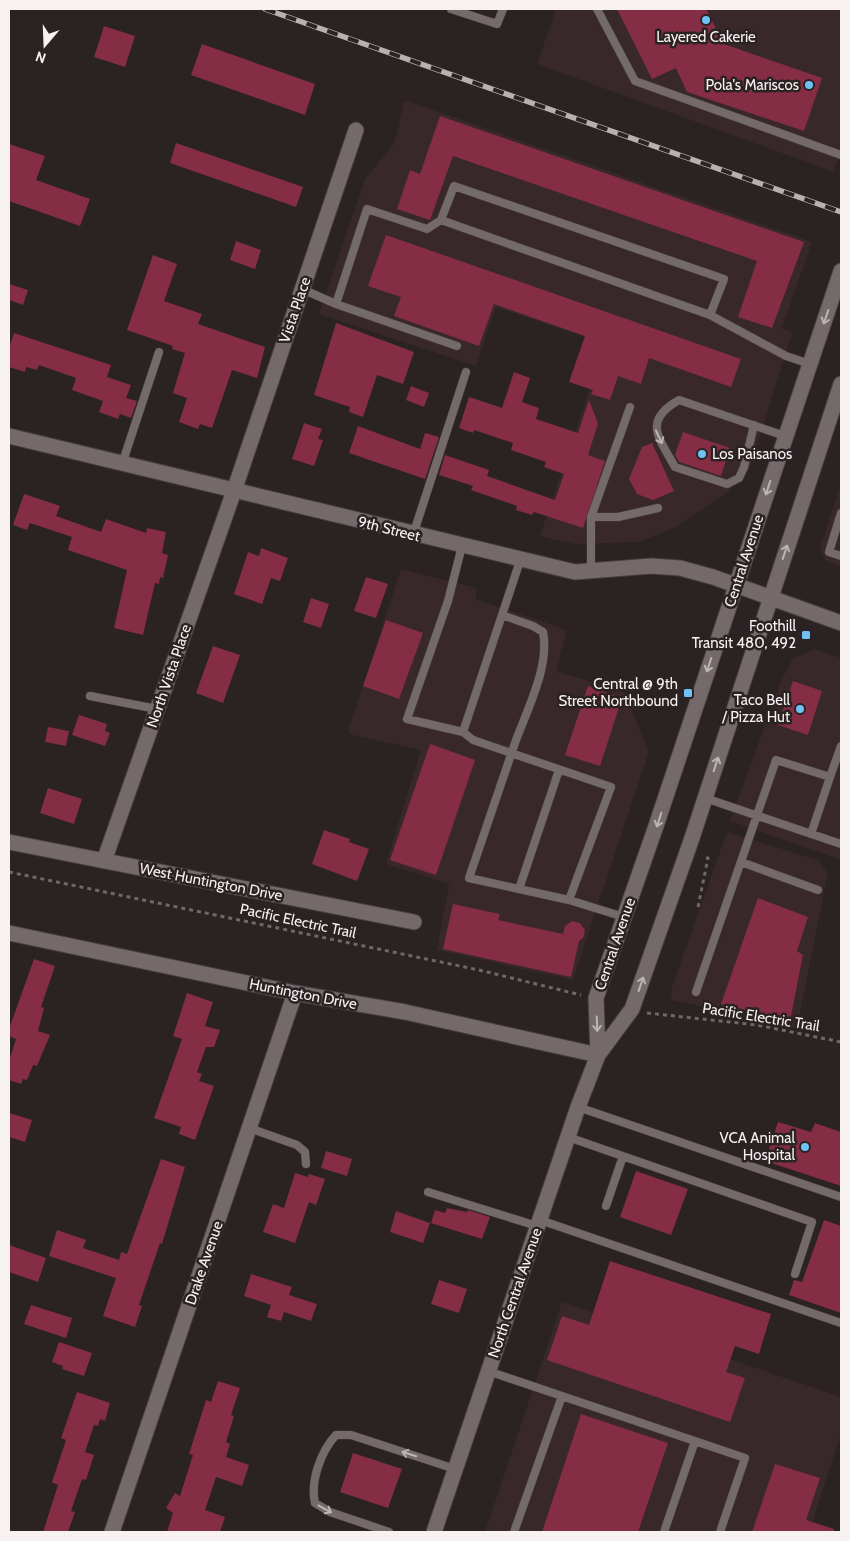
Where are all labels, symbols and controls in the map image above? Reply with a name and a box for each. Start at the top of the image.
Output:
marker: Layered Cakerie [700,14,712,26]
north arrow [20,20,70,70]
place label: Layered Cakerie [656,28,756,46]
text: N [33,47,48,67]
place label: Pola's Mariscos [705,76,799,94]
marker: Pola's Mariscos [803,79,815,91]
street label: Vista Place [275,274,315,345]
one-way arrow [820,309,830,325]
one-way arrow [655,429,664,444]
place label: Los Paisanos [712,445,792,463]
marker: Los Paisanos [696,448,708,460]
one-way arrow [763,479,772,495]
street label: Central Avenue [721,512,768,610]
street label: 9th Street [356,513,422,545]
one-way arrow [781,545,790,561]
place label: Foothill Transit 480, 492 [692,617,796,652]
street label: North Vista Place [143,622,195,730]
marker: Foothill Transit 480, 492 [800,629,812,641]
one-way arrow [704,657,714,673]
place label: Central @ 9th Street Northbound [558,675,678,710]
marker: Central @ 9th Street Northbound [682,687,694,699]
place label: Taco Bell / Pizza Hut [721,691,790,726]
marker: Taco Bell / Pizza Hut [794,703,806,715]
one-way arrow [712,757,721,773]
one-way arrow [653,811,663,827]
street label: West Huntington Drive [138,859,284,905]
street label: Central Avenue [591,895,639,992]
street label: Pacific Electric Trail [238,900,358,942]
street label: Huntington Drive [248,975,359,1013]
one-way arrow [636,976,646,992]
street label: Pacific Electric Trail [701,999,821,1035]
one-way arrow [592,1016,602,1032]
place label: VCA Animal Hospital [719,1129,795,1164]
marker: VCA Animal Hospital [799,1141,811,1153]
street label: Drake Avenue [181,1218,227,1307]
street label: North Central Avenue [484,1225,546,1360]
one-way arrow [401,1449,417,1458]
one-way arrow [318,1505,332,1515]

